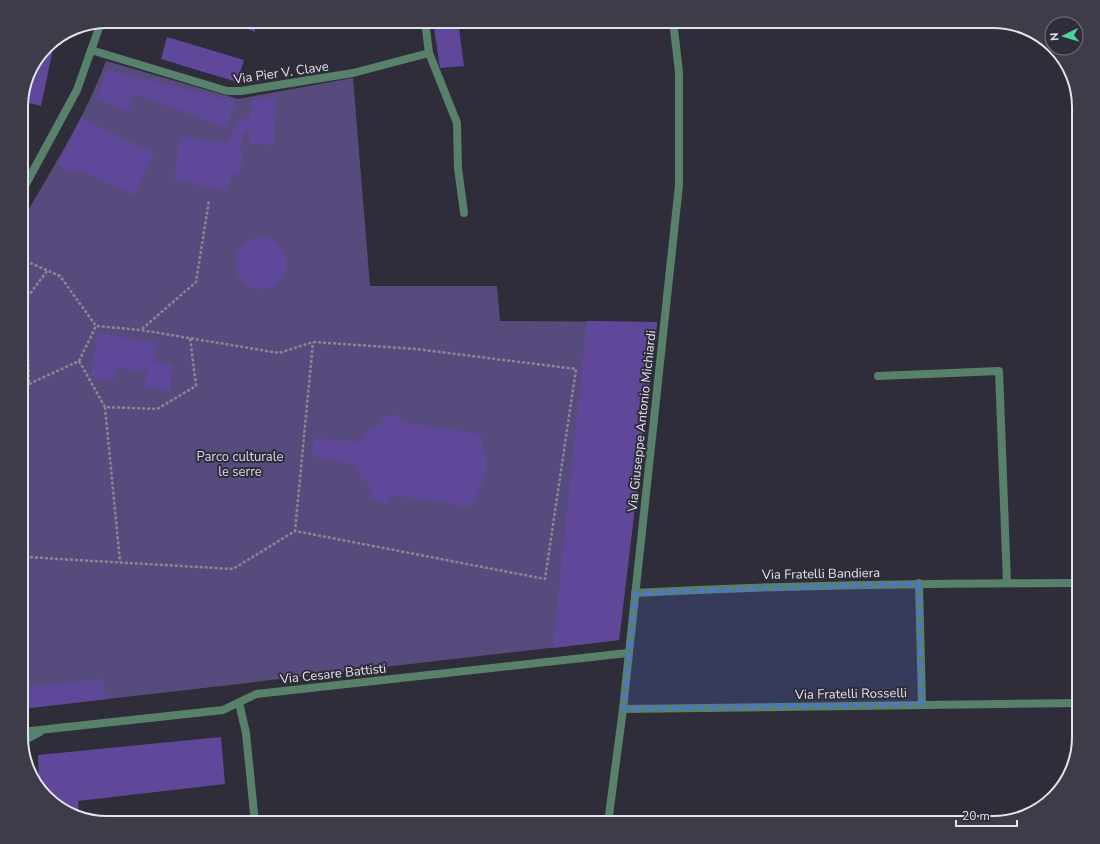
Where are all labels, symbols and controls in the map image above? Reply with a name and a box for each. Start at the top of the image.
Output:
north arrow [1044,16,1084,56]
text: N [1047,32,1062,42]
street label: Via Pier V. Clave [231,57,330,89]
street label: Via Giuseppe Antonio Michiardi [623,329,660,514]
park label: Parco culturale le serre [197,448,284,481]
street label: Via Fratelli Bandiera [761,564,880,584]
street label: Via Cesare Battisti [278,659,387,689]
street label: Via Fratelli Rosselli [794,684,907,704]
scale bar [956,802,1017,828]
text: 20 m [962,808,990,824]

